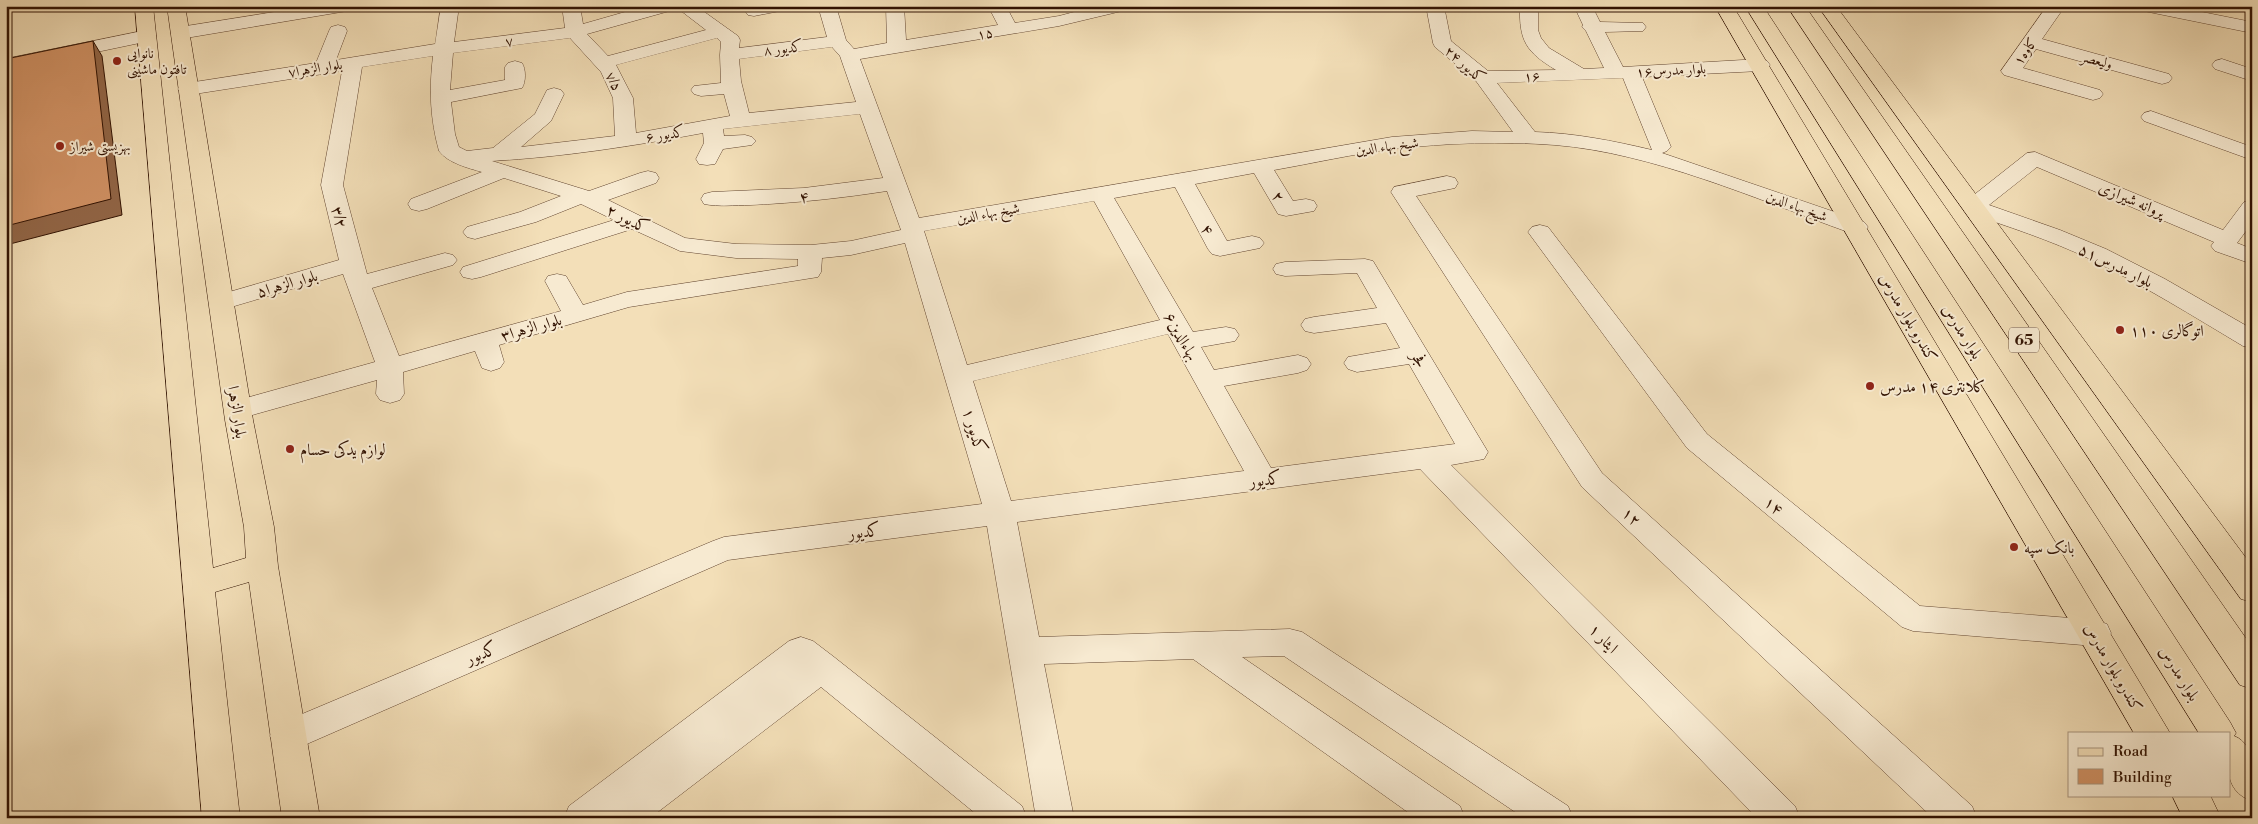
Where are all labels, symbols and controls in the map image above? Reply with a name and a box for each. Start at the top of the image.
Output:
street label: ۱۵ [976,24,995,44]
street label: ۷ [504,33,514,51]
street label: کاوه۱ [2010,34,2042,69]
street label: کدیور ۸ [763,38,804,60]
street label: کدیور ۲۴ [1441,42,1488,87]
place label: نانوایی تافتون ماشینی [127,45,187,79]
street label: ولیعصر [2077,48,2114,74]
marker: نانوایی تافتون ماشینی [111,55,123,67]
street label: بلوار الزهرا۷ [287,56,344,82]
street label: بلوار مدرس۱۶ [1636,60,1707,82]
street label: ۱۶ [1524,68,1540,86]
street label: ۷/۵ [601,69,625,94]
street label: کدیور ۶ [644,123,686,147]
street label: شیخ بهاء الدین [1354,134,1420,163]
place label: بهزیستی شیراز [68,138,131,156]
marker: بهزیستی شیراز [54,140,66,152]
street label: پروانه شیرازی [2096,177,2170,224]
street label: ۴ [799,187,810,207]
street label: ۲ [1267,187,1289,206]
street label: شیخ بهاء الدین [1763,188,1830,229]
street label: ۲ کدیور [603,200,652,238]
street label: شیخ بهاء الدین [955,200,1022,231]
street label: ۳/۲ [327,204,351,230]
street label: ۴ [1196,221,1218,238]
street label: بلوار مدرس۵۱ [2075,239,2156,292]
street label: بلوار الزهرا۵ [254,266,320,302]
street label: کندرو بلوار مدرس [1875,269,1942,366]
street label: بلوار مدرس [1937,300,1987,363]
street label: ۶بهاءالدين [1159,309,1203,364]
street label: بلوار الزهرا۳ [498,310,564,346]
place label: اتوگالری ۱۱۰ [2130,321,2204,341]
marker: اتوگالری ۱۱۰ [2114,324,2126,336]
road number: 65 [2009,328,2039,352]
street label: فجر [1405,346,1432,371]
place label: کلانتری ۱۴ مدرس [1880,377,1985,397]
marker: کلانتری ۱۴ مدرس [1864,380,1876,392]
street label: بلوار الزهرا [223,384,251,440]
street label: کدیور ۱ [958,406,990,455]
place label: لوازم یدکی حسام [300,439,385,464]
marker: لوازم یدکی حسام [284,443,296,455]
street label: کدیور [1246,468,1282,492]
street label: ۱۴ [1760,492,1787,519]
street label: ۱۲ [1618,503,1645,530]
street label: کدیور [845,520,881,544]
place label: بانک سپه [2024,538,2074,559]
marker: بانک سپه [2008,541,2020,553]
street label: کندرو بلوار مدرس [2080,619,2147,716]
street label: ایثار ۱ [1584,620,1622,658]
street label: کدیور [461,638,500,670]
street label: بلوار مدرس [2154,642,2204,705]
legend [2068,732,2230,796]
text: Road [2113,742,2148,761]
text: Building [2112,768,2172,787]

